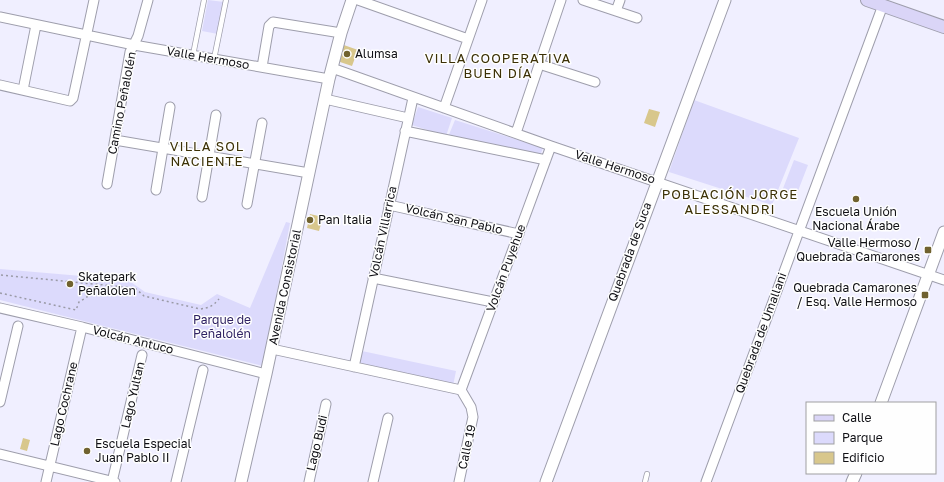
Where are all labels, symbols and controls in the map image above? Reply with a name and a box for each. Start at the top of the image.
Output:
street label: Valle Hermoso [166,43,251,72]
place label: Alumsa [355,46,398,61]
marker: Alumsa [342,49,352,59]
street label: Camino Peñalolén [104,50,139,155]
district label: VILLA COOPERATIVA BUEN DÍA [425,50,571,81]
district label: VILLA SOL NACIENTE [170,138,244,169]
street label: Valle Hermoso [573,146,657,187]
street label: Volcán Villarrica [365,185,400,279]
district label: POBLACIÓN JORGE ALESSANDRI [662,186,798,217]
marker: Escuela Unión Nacional Árabe [851,194,861,204]
street label: Volcán San Pablo [404,200,504,237]
street label: Quebrada de Suca [605,200,654,304]
place label: Escuela Unión Nacional Árabe [812,204,900,233]
place label: Pan Italia [318,212,372,227]
marker: Pan Italia [305,215,315,225]
street label: Volcán Puyehue [483,222,528,314]
street label: Avenida Consistorial [265,228,304,346]
place label: Valle Hermoso / Quebrada Camarones [796,235,920,264]
marker: Valle Hermoso / Quebrada Camarones [923,245,933,255]
place label: Skatepark Peñalolen [78,269,137,298]
street label: Quebrada de Umallani [732,270,789,395]
marker: Skatepark Peñalolen [65,279,75,289]
place label: Quebrada Camarones / Esq. Valle Hermoso [793,280,917,309]
marker: Quebrada Camarones / Esq. Valle Hermoso [920,290,930,300]
park label: Parque de Peñalolén [193,312,251,341]
street label: Volcán Antuco [91,322,175,357]
street label: Lago Cochrane [47,360,81,448]
street label: Lago Yultan [118,360,147,430]
legend [806,402,936,474]
text: Calle [842,410,872,425]
street label: Lago Budi [303,413,330,472]
street label: Calle 19 [454,423,479,471]
text: Parque [842,430,883,445]
place label: Escuela Especial Juan Pablo II [95,436,192,465]
marker: Escuela Especial Juan Pablo II [82,446,92,456]
text: Edificio [842,450,884,465]

